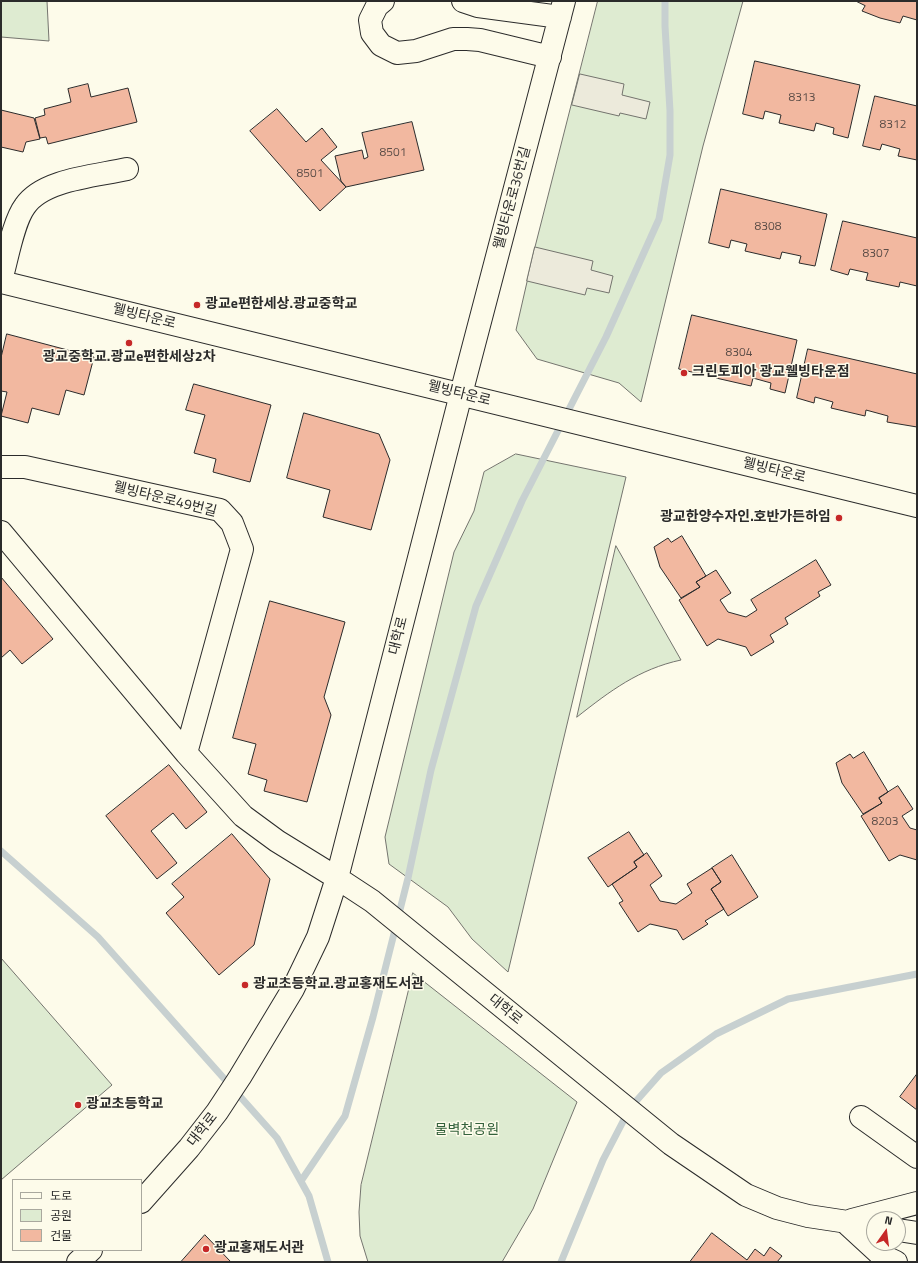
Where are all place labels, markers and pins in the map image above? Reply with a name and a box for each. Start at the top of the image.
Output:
place label: 광교e편한세상.광교중학교 [205,297,357,313]
marker: 광교e편한세상.광교중학교 [192,300,202,310]
marker: 광교중학교.광교e편한세상2차 [124,338,134,348]
place label: 광교중학교.광교e편한세상2차 [42,350,216,366]
place label: 크린토피아 광교웰빙타운점 [692,365,850,381]
marker: 크린토피아 광교웰빙타운점 [679,368,689,378]
place label: 광교한양수자인.호반가든하임 [660,510,831,526]
marker: 광교한양수자인.호반가든하임 [834,513,844,523]
place label: 광교초등학교.광교홍재도서관 [253,977,424,993]
marker: 광교초등학교.광교홍재도서관 [240,980,250,990]
place label: 광교초등학교 [86,1097,163,1113]
marker: 광교초등학교 [73,1100,83,1110]
place label: 광교홍재도서관 [214,1241,304,1257]
marker: 광교홍재도서관 [201,1244,211,1254]

